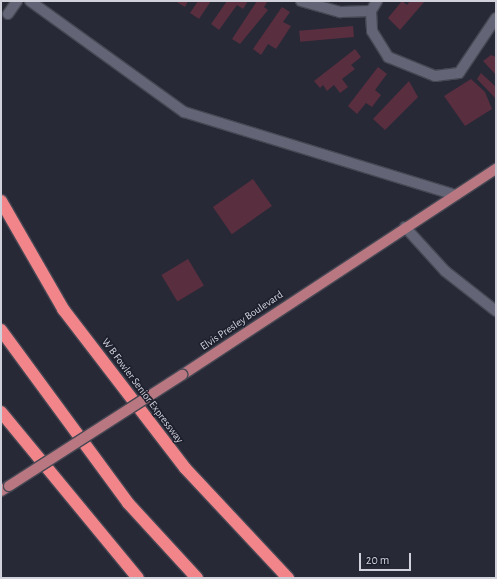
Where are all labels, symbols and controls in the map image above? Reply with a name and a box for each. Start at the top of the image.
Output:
street label: Elvis Presley Boulevard [198,288,286,354]
street label: W B Fowler Senior Expressway [98,336,186,446]
scale bar [361,545,413,571]
text: 20 m [366,554,389,566]

